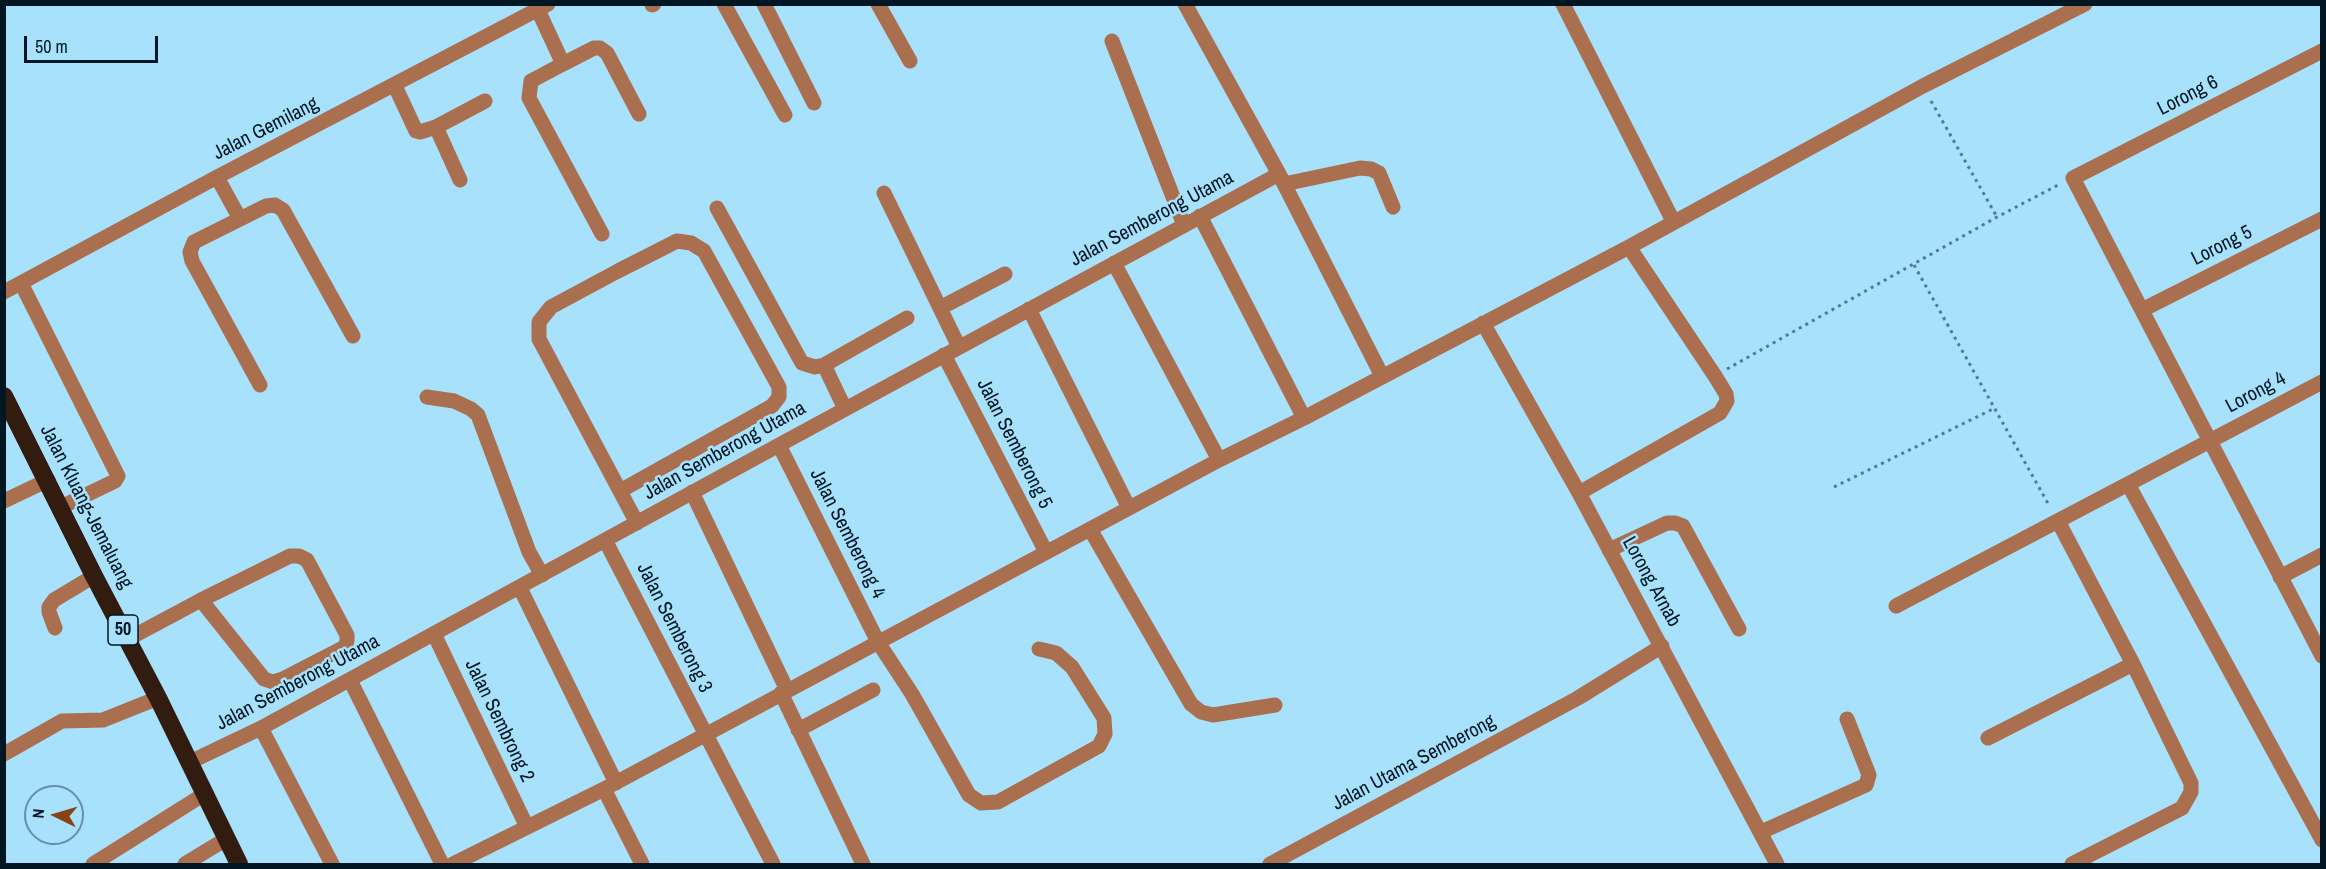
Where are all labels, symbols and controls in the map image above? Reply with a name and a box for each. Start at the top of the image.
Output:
scale bar [27,24,160,62]
text: 50 m [35,34,68,59]
street label: Lorong 6 [2154,71,2222,121]
street label: Jalan Gemilang [209,92,323,166]
street label: Jalan Semberong Utama [1066,166,1238,272]
street label: Lorong 5 [2188,221,2256,271]
street label: Lorong 4 [2222,367,2290,419]
street label: Jalan Semberong 5 [971,375,1057,513]
street label: Jalan Semberong Utama [640,397,810,505]
street label: Jalan Kluang-Jemaluang [34,421,138,593]
street label: Jalan Semberong 4 [804,465,890,603]
street label: Lorong Arnab [1616,533,1686,631]
street label: Jalan Semberong 3 [631,559,717,697]
road number: 50 [108,615,138,645]
street label: Jalan Semberong Utama [212,630,384,736]
street label: Jalan Sembrong 2 [459,656,539,786]
street label: Jalan Utama Semberong [1328,710,1500,816]
north arrow [24,785,84,845]
text: N [27,808,49,819]

